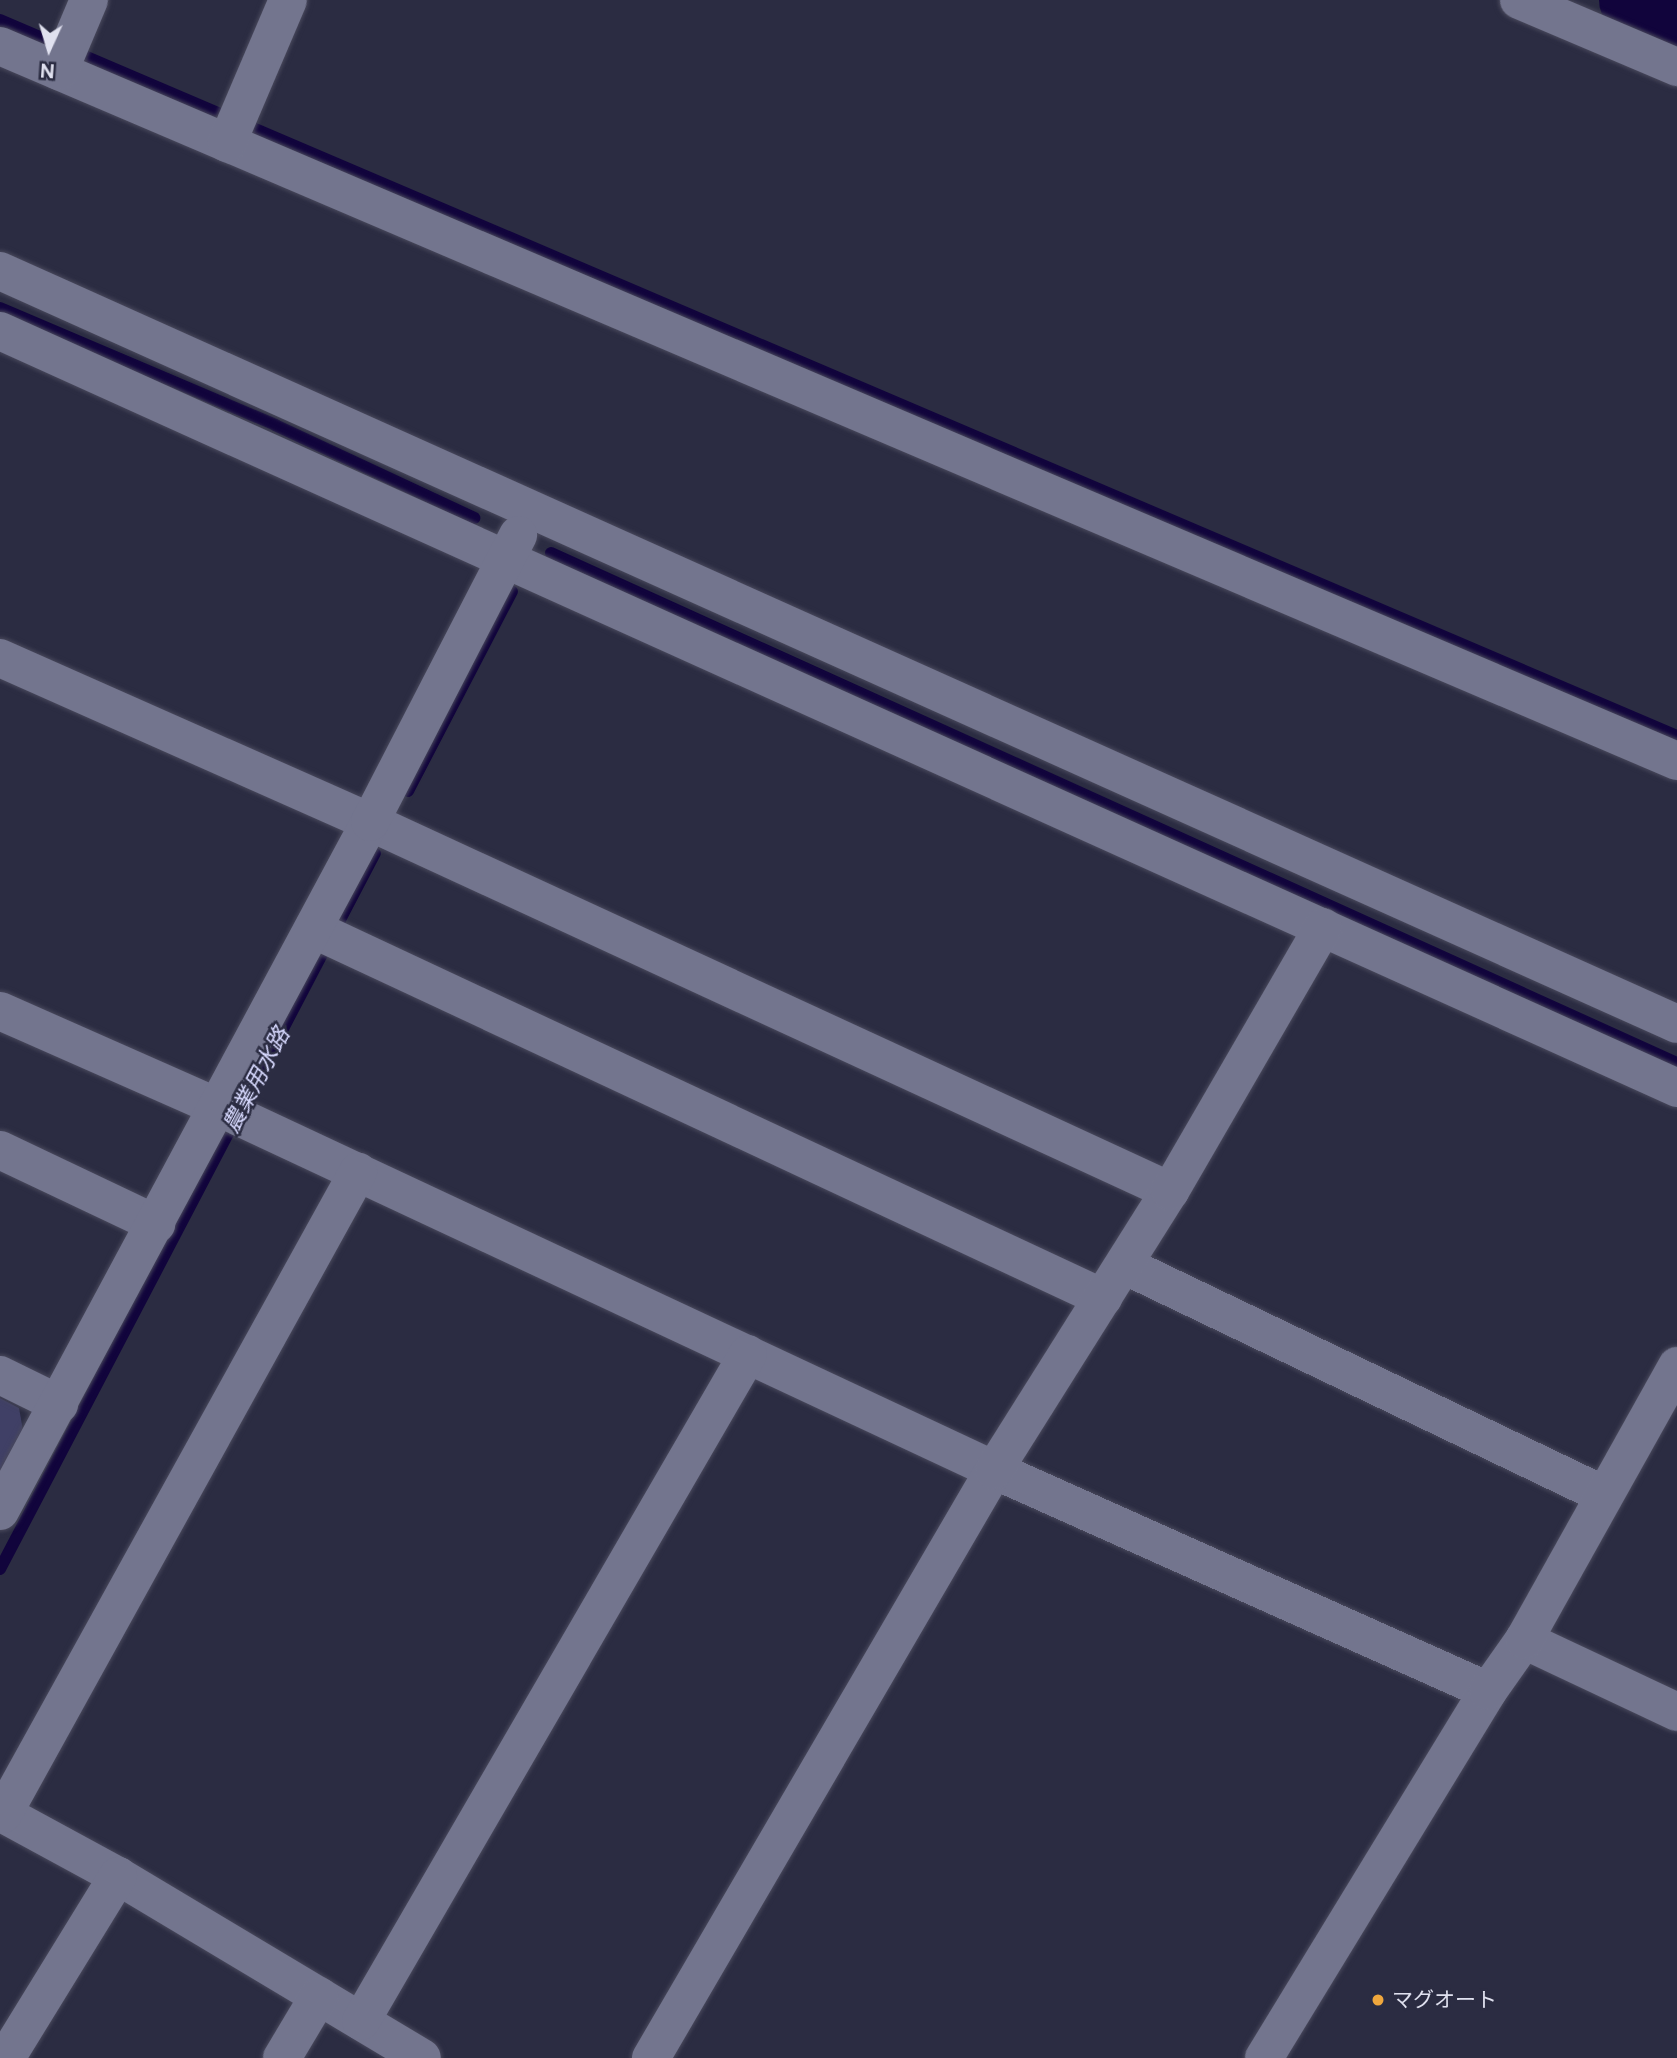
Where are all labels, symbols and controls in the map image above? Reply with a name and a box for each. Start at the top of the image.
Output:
north arrow [14,14,84,84]
text: N [39,58,56,82]
water label: 農業用水路 [217,1023,295,1137]
place label: マグオート [1392,1987,1497,2013]
marker: マグオート [1370,1992,1386,2008]

